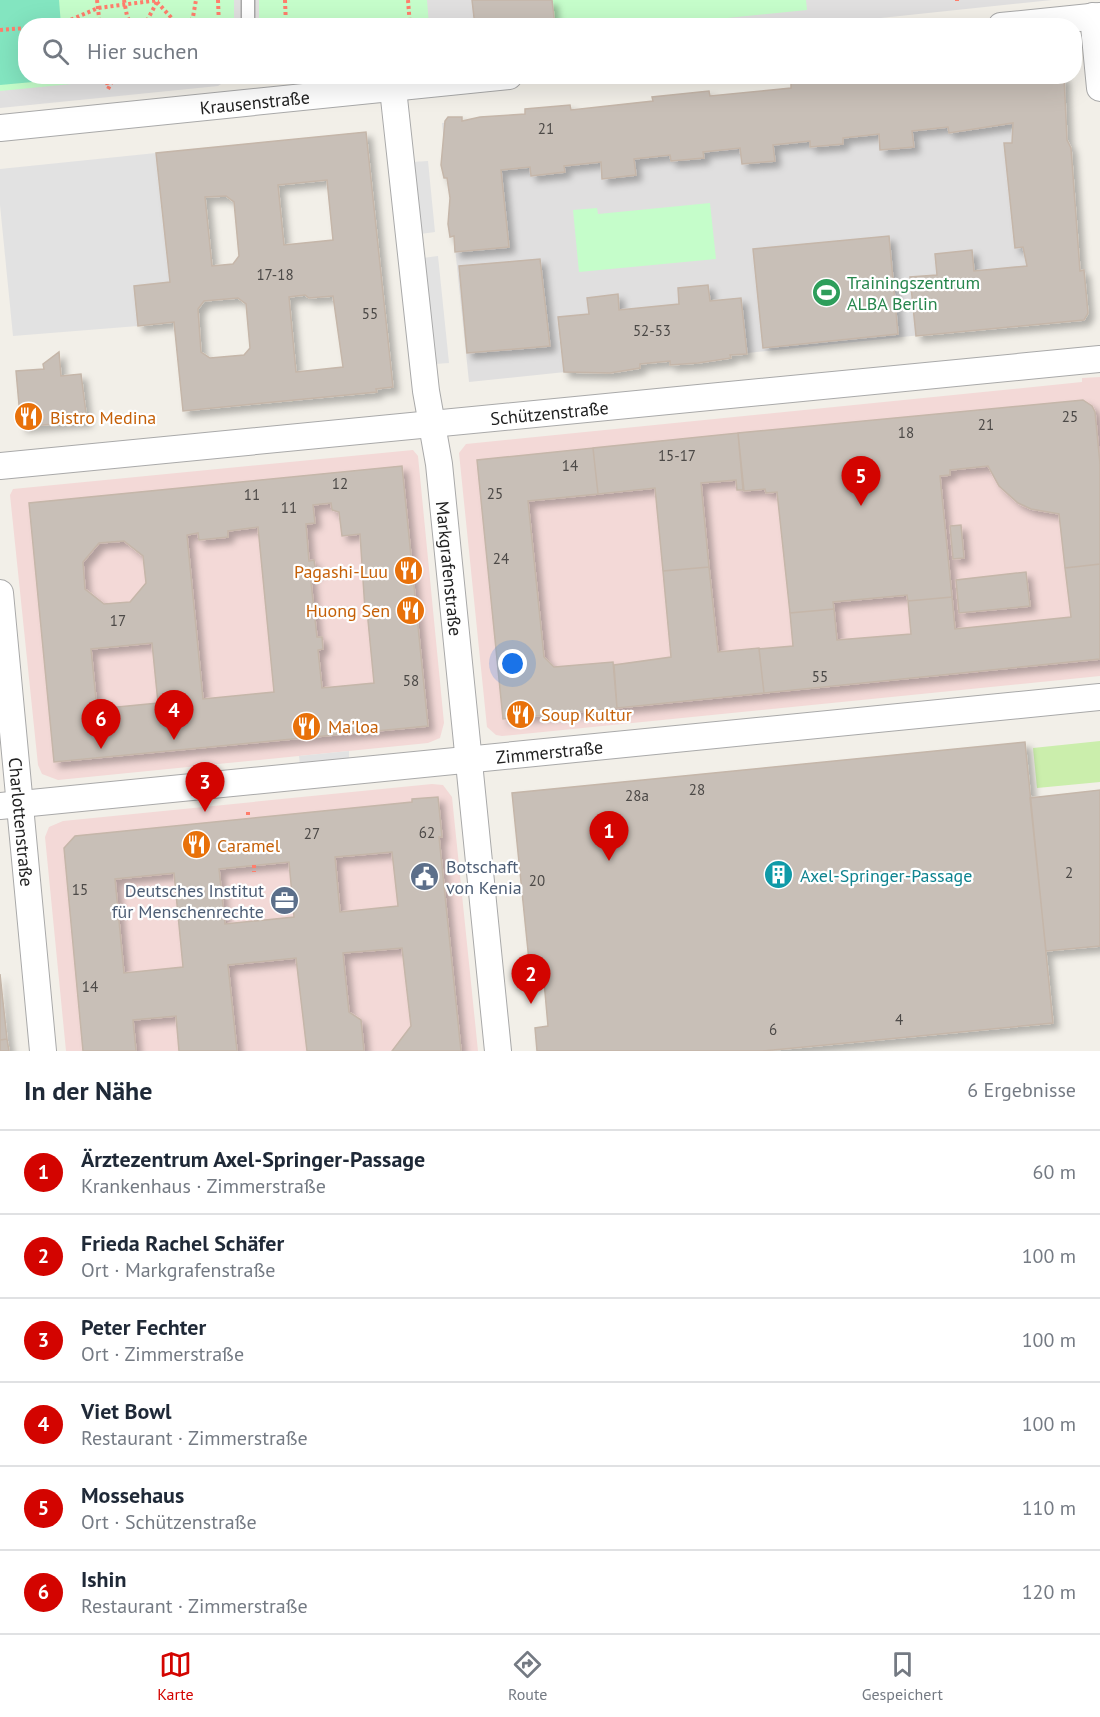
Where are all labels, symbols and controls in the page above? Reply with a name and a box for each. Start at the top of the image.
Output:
search box [18,18,1082,84]
icon: search [39,35,72,68]
text: Hier suchen [87,37,199,65]
street label: Krausenstraße [199,85,311,119]
house number: 21 [538,119,554,138]
house number: 17-18 [256,265,294,284]
place label: Trainingszentrum ALBA Berlin [847,271,980,315]
sports icon: Trainingszentrum ALBA Berlin [810,276,842,308]
house number: 55 [362,304,378,323]
house number: 52-53 [633,321,671,340]
street label: Schützenstraße [489,395,610,430]
restaurant icon: Bistro Medina [13,401,45,433]
place label: Bistro Medina [50,406,156,429]
house number: 25 [1062,407,1078,426]
house number: 21 [978,415,994,434]
house number: 18 [898,423,914,442]
house number: 15-17 [658,446,696,465]
house number: 14 [562,456,578,475]
pin: 5 [842,456,880,506]
house number: 12 [332,474,348,493]
house number: 25 [487,484,503,503]
house number: 11 [244,485,260,504]
house number: 11 [281,498,297,517]
street label: Markgrafenstraße [431,500,468,637]
house number: 24 [493,549,509,568]
restaurant icon: Pagashi-Luu [393,555,425,587]
place label: Pagashi-Luu [294,560,388,583]
restaurant icon: Huong Sen [395,594,427,626]
place label: Huong Sen [306,599,390,622]
house number: 17 [110,611,126,630]
your location [498,649,527,678]
house number: 55 [812,667,828,686]
house number: 58 [403,671,419,690]
pin: 4 [154,690,194,740]
restaurant icon: Soup Kultur [504,698,536,730]
pin: 6 [82,700,120,749]
place label: Soup Kultur [541,703,632,726]
restaurant icon: Ma'loa [291,710,323,742]
place label: Ma'loa [328,715,379,738]
street label: Zimmerstraße [495,735,604,768]
street label: Charlottenstraße [4,756,39,888]
pin: 3 [186,762,224,812]
house number: 28 [689,780,705,799]
house number: 28a [625,786,649,805]
pin: 1 [590,812,628,861]
house number: 62 [419,823,435,842]
house number: 27 [304,824,320,843]
restaurant icon: Caramel [180,829,212,861]
place label: Caramel [217,834,281,857]
place label: Botschaft von Kenia [446,855,522,899]
building icon: Axel-Springer-Passage [763,859,795,891]
public building icon: Botschaft von Kenia [409,860,441,892]
house number: 2 [1065,863,1073,882]
place label: Axel-Springer-Passage [800,864,972,887]
house number: 20 [529,871,545,890]
place label: Deutsches Institut für Menschenrechte [112,879,264,923]
house number: 15 [72,880,88,899]
office icon: Deutsches Institut für Menschenrechte [269,884,301,916]
pin: 2 [512,954,550,1004]
house number: 14 [82,977,98,996]
house number: 4 [895,1010,903,1029]
house number: 6 [769,1020,777,1039]
text: In der Nähe [24,1074,152,1107]
text: 6 Ergebnisse [967,1077,1076,1103]
text: Ärztezentrum Axel-Springer-Passage [81,1145,425,1173]
text: 1 [38,1159,49,1185]
text: 60 m [1033,1159,1076,1185]
text: Krankenhaus · Zimmerstraße [81,1173,326,1199]
text: Frieda Rachel Schäfer [81,1229,284,1257]
text: 2 [38,1243,49,1269]
text: 100 m [1022,1243,1076,1269]
text: Ort · Markgrafenstraße [81,1257,275,1283]
text: Peter Fechter [81,1313,206,1341]
text: 3 [38,1327,49,1353]
text: 100 m [1022,1327,1076,1353]
text: Ort · Zimmerstraße [81,1341,244,1367]
text: Viet Bowl [81,1397,172,1425]
text: 4 [38,1411,49,1437]
text: 100 m [1022,1411,1076,1437]
text: Restaurant · Zimmerstraße [81,1425,308,1451]
text: Mossehaus [81,1481,184,1509]
text: 5 [38,1495,49,1521]
text: 110 m [1022,1495,1076,1521]
text: Ort · Schützenstraße [81,1509,257,1535]
text: Ishin [81,1565,126,1593]
text: 6 [38,1579,49,1605]
text: 120 m [1022,1579,1076,1605]
text: Restaurant · Zimmerstraße [81,1593,308,1619]
tab: Karte [157,1648,194,1704]
tab: Route [508,1648,547,1704]
tab: Gespeichert [862,1648,943,1704]

